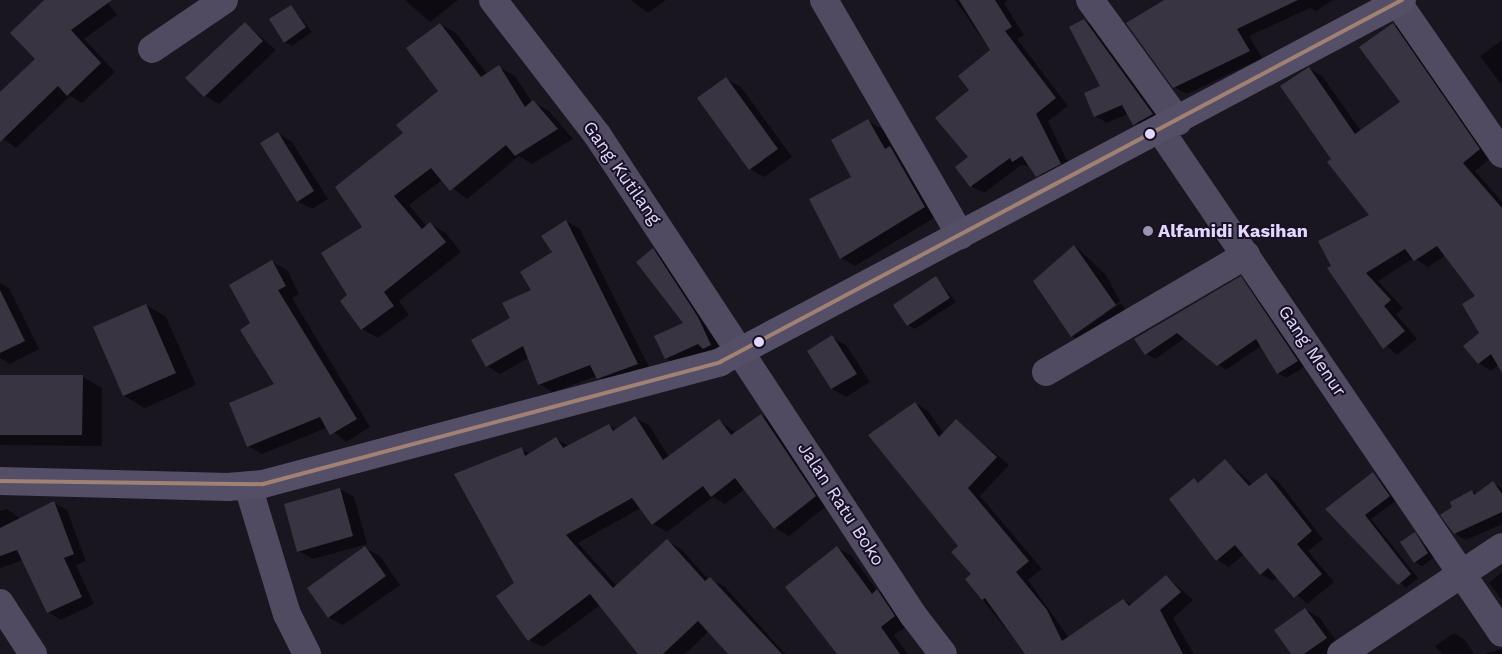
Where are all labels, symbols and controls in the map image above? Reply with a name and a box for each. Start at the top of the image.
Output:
street label: Gang Kutilang [578,117,666,229]
unlabelled marker [1145,129,1155,139]
place label: Alfamidi Kasihan [1158,220,1308,242]
marker: Alfamidi Kasihan [1142,225,1154,237]
street label: Gang Menur [1274,301,1350,401]
unlabelled marker [754,337,764,347]
street label: Jalan Ratu Boko [793,438,889,570]

